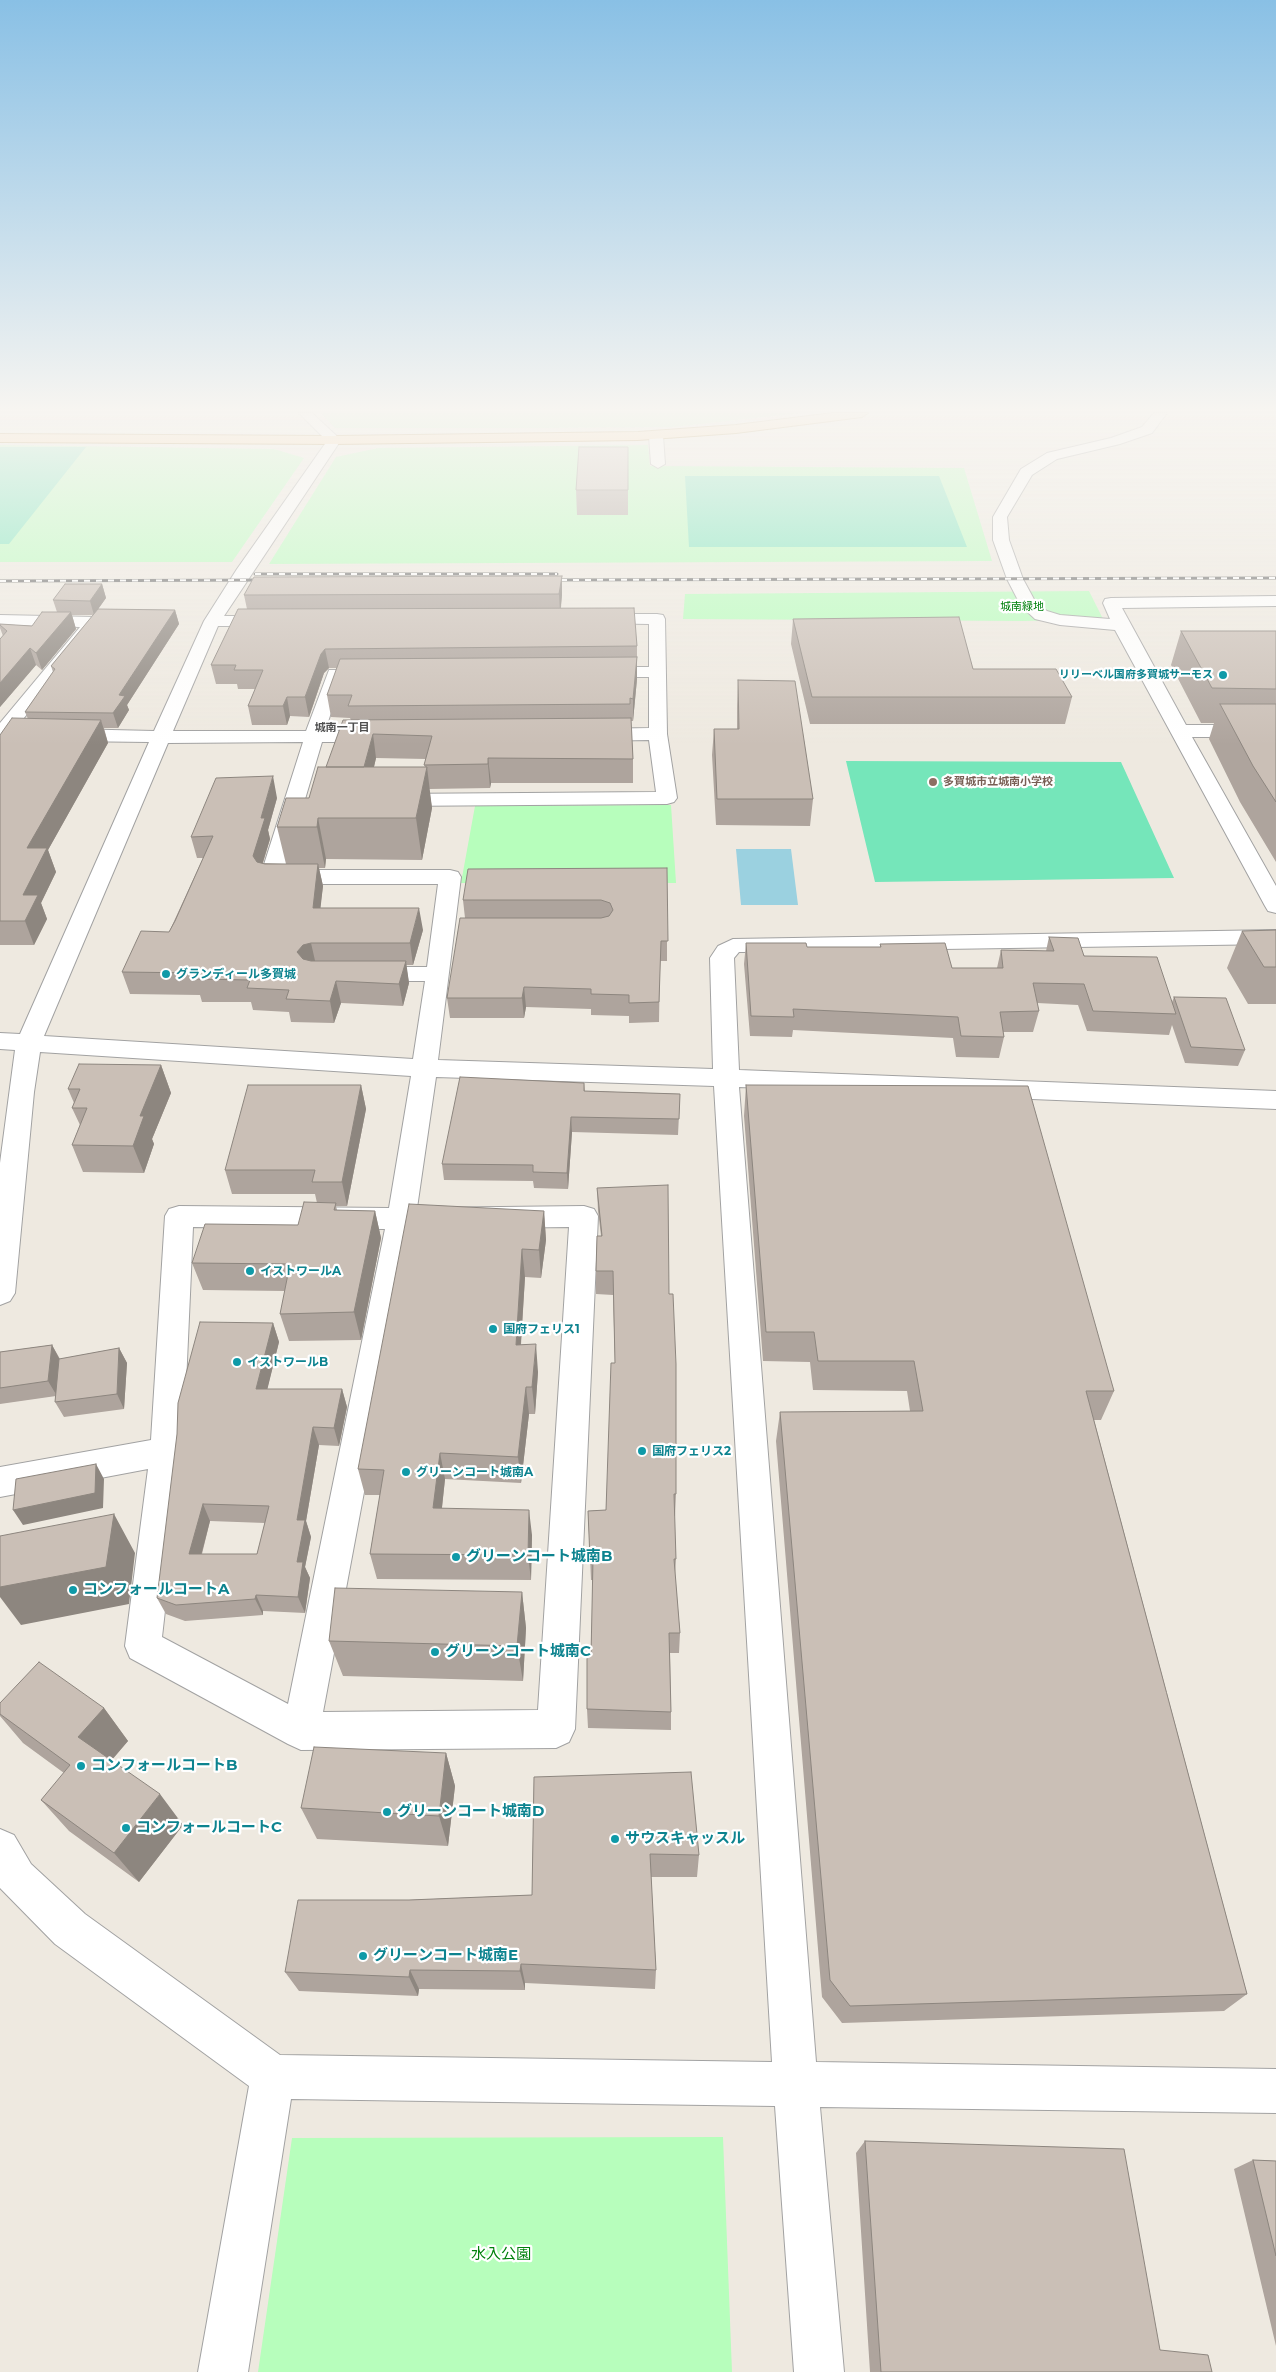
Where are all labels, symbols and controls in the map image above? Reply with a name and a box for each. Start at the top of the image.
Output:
park label: 城南緑地 [1000,600,1044,614]
place label: リリーベル国府多賀城サーモス [1059,668,1213,682]
marker: リリーベル国府多賀城サーモス [1217,669,1229,681]
district label: 城南一丁目 [315,721,369,735]
place label: 多賀城市立城南小学校 [943,775,1053,789]
marker: 多賀城市立城南小学校 [927,776,939,788]
place label: グランディール多賀城 [176,967,296,981]
marker: グランディール多賀城 [160,968,172,980]
place label: イストワールA [260,1264,341,1278]
marker: イストワールA [244,1265,256,1277]
place label: 国府フェリス1 [503,1322,580,1336]
marker: 国府フェリス1 [487,1323,499,1335]
place label: イストワールB [247,1355,328,1369]
marker: イストワールB [231,1356,243,1368]
place label: 国府フェリス2 [652,1444,731,1458]
marker: 国府フェリス2 [636,1445,648,1457]
place label: グリーンコート城南A [416,1465,533,1479]
marker: グリーンコート城南A [400,1466,412,1478]
place label: グリーンコート城南B [466,1548,612,1566]
marker: グリーンコート城南B [450,1551,462,1563]
place label: コンフォールコートA [83,1581,229,1599]
marker: コンフォールコートA [67,1584,79,1596]
place label: グリーンコート城南C [445,1643,591,1661]
marker: グリーンコート城南C [429,1646,441,1658]
place label: コンフォールコートB [91,1757,237,1775]
marker: コンフォールコートB [75,1760,87,1772]
place label: グリーンコート城南D [397,1803,544,1821]
marker: グリーンコート城南D [381,1806,393,1818]
place label: コンフォールコートC [136,1819,282,1837]
marker: コンフォールコートC [120,1822,132,1834]
place label: サウスキャッスル [625,1830,745,1848]
marker: サウスキャッスル [609,1833,621,1845]
place label: グリーンコート城南E [373,1947,518,1965]
marker: グリーンコート城南E [357,1950,369,1962]
park label: 水入公園 [471,2246,531,2264]

